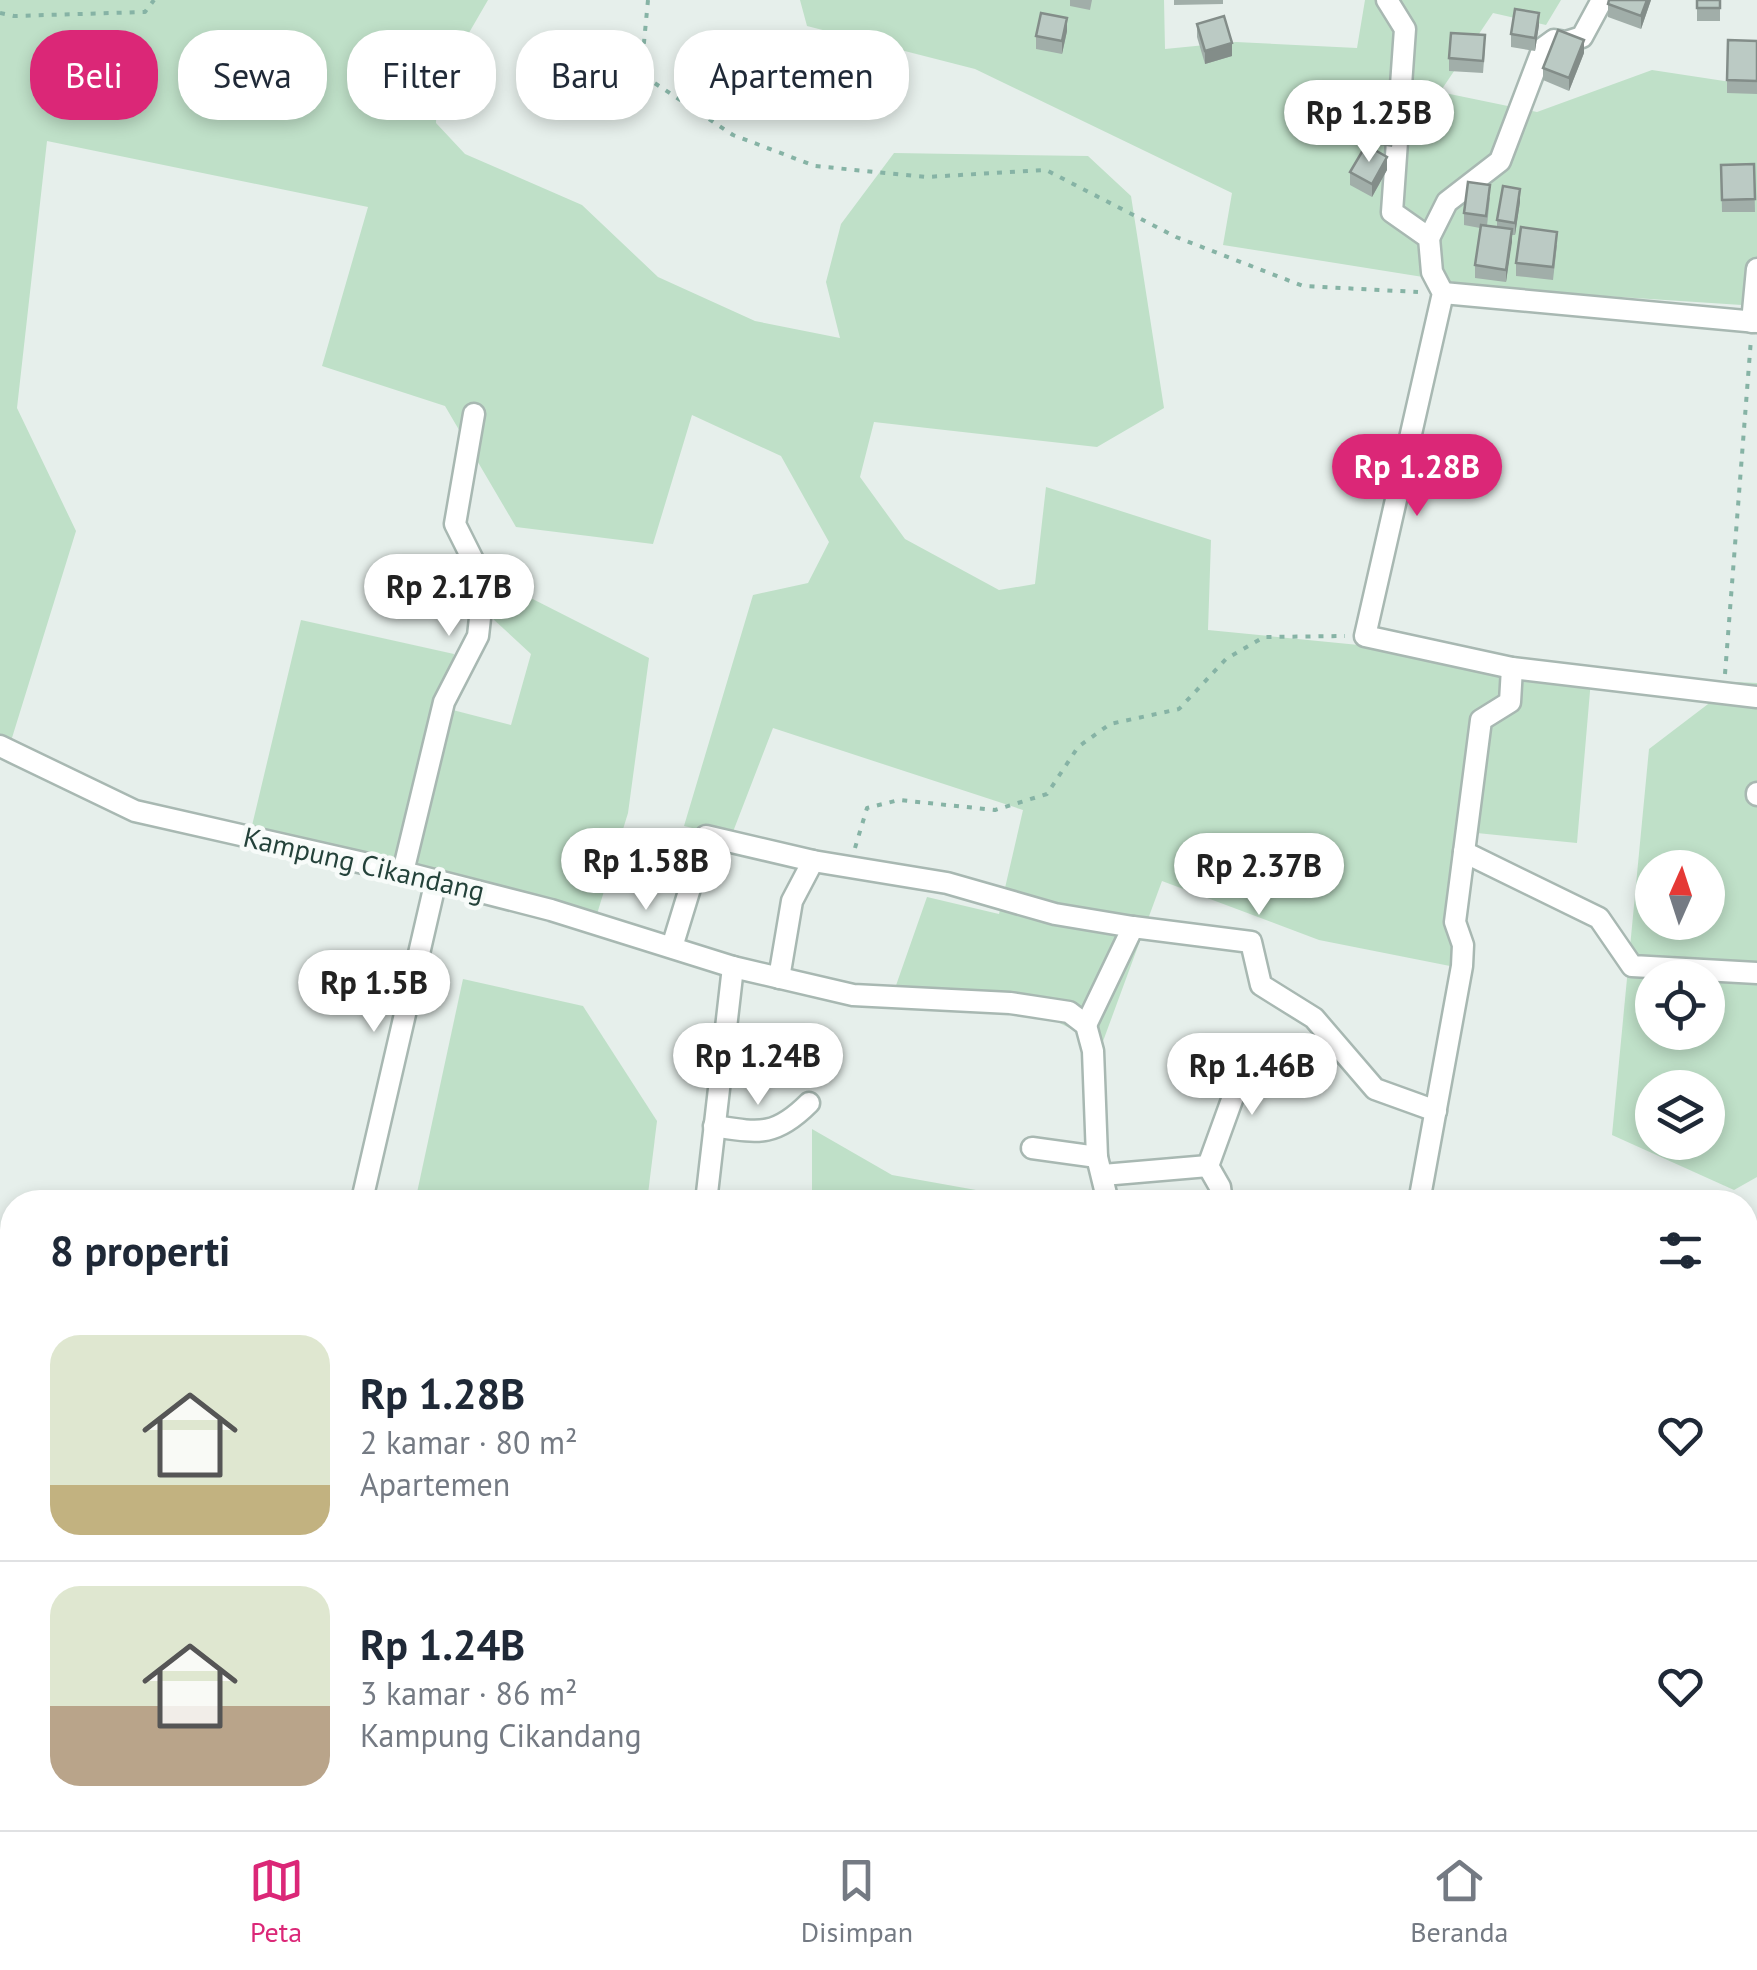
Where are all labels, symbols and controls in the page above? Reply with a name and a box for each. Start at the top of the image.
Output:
chip: Beli [30,30,158,120]
chip: Sewa [178,30,327,120]
chip: Filter [347,30,496,120]
chip: Baru [516,30,654,120]
chip: Apartemen [674,30,909,120]
pin: Rp 1.25B [1266,80,1472,165]
text: Rp 1.25B [1306,91,1432,133]
pin: Rp 1.28B [1314,434,1520,519]
text: Rp 1.28B [1354,445,1480,487]
pin: Rp 2.17B [346,554,552,639]
text: Rp 2.17B [386,565,512,607]
street label: Kampung Cikandang [240,818,488,909]
pin: Rp 1.58B [543,828,749,913]
pin: Rp 2.37B [1156,833,1362,918]
text: Rp 1.58B [583,839,709,881]
text: Rp 2.37B [1196,844,1322,886]
north arrow [1635,850,1725,940]
map controls [1635,850,1725,1160]
pin: Rp 1.5B [282,950,466,1035]
button: locate [1635,960,1725,1050]
text: Rp 1.5B [320,961,428,1003]
pin: Rp 1.24B [655,1023,861,1108]
pin: Rp 1.46B [1149,1033,1355,1118]
text: Rp 1.24B [695,1034,821,1076]
text: Rp 1.46B [1189,1044,1315,1086]
button: layers [1635,1070,1725,1160]
text: 8 properti [50,1223,230,1278]
icon: filters [1653,1223,1708,1278]
text: Rp 1.28B [360,1366,525,1421]
icon: home [130,1375,250,1495]
icon: heart [1653,1408,1708,1463]
text: 2 kamar · 80 m² [360,1421,578,1463]
text: Apartemen [360,1463,510,1505]
text: Rp 1.24B [360,1617,525,1672]
icon: home [130,1626,250,1746]
icon: heart [1653,1659,1708,1714]
text: 3 kamar · 86 m² [360,1672,578,1714]
text: Kampung Cikandang [360,1714,642,1756]
tab: Peta [249,1853,304,1950]
tab: Disimpan [801,1853,913,1950]
tab: Beranda [1410,1853,1508,1950]

